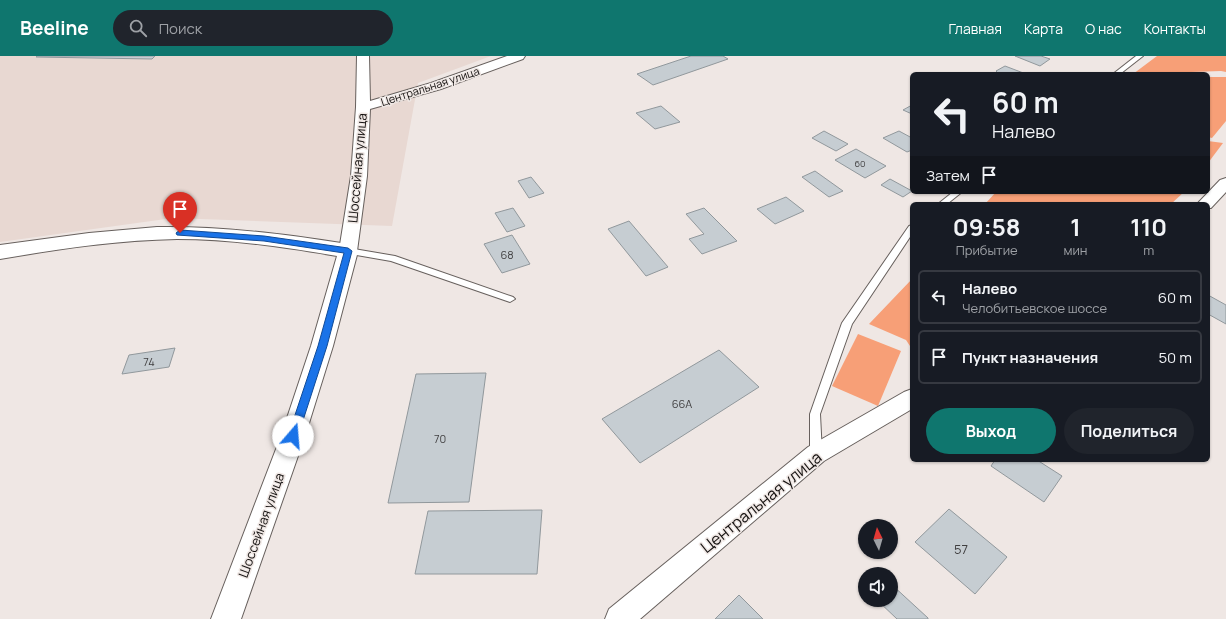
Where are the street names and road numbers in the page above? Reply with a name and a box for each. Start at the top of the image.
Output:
street label: Центральная улица [379,63,481,109]
street label: Шоссейная улица [343,112,371,224]
street label: Центральная улица [696,446,826,558]
street label: Шоссейная улица [234,470,288,580]

